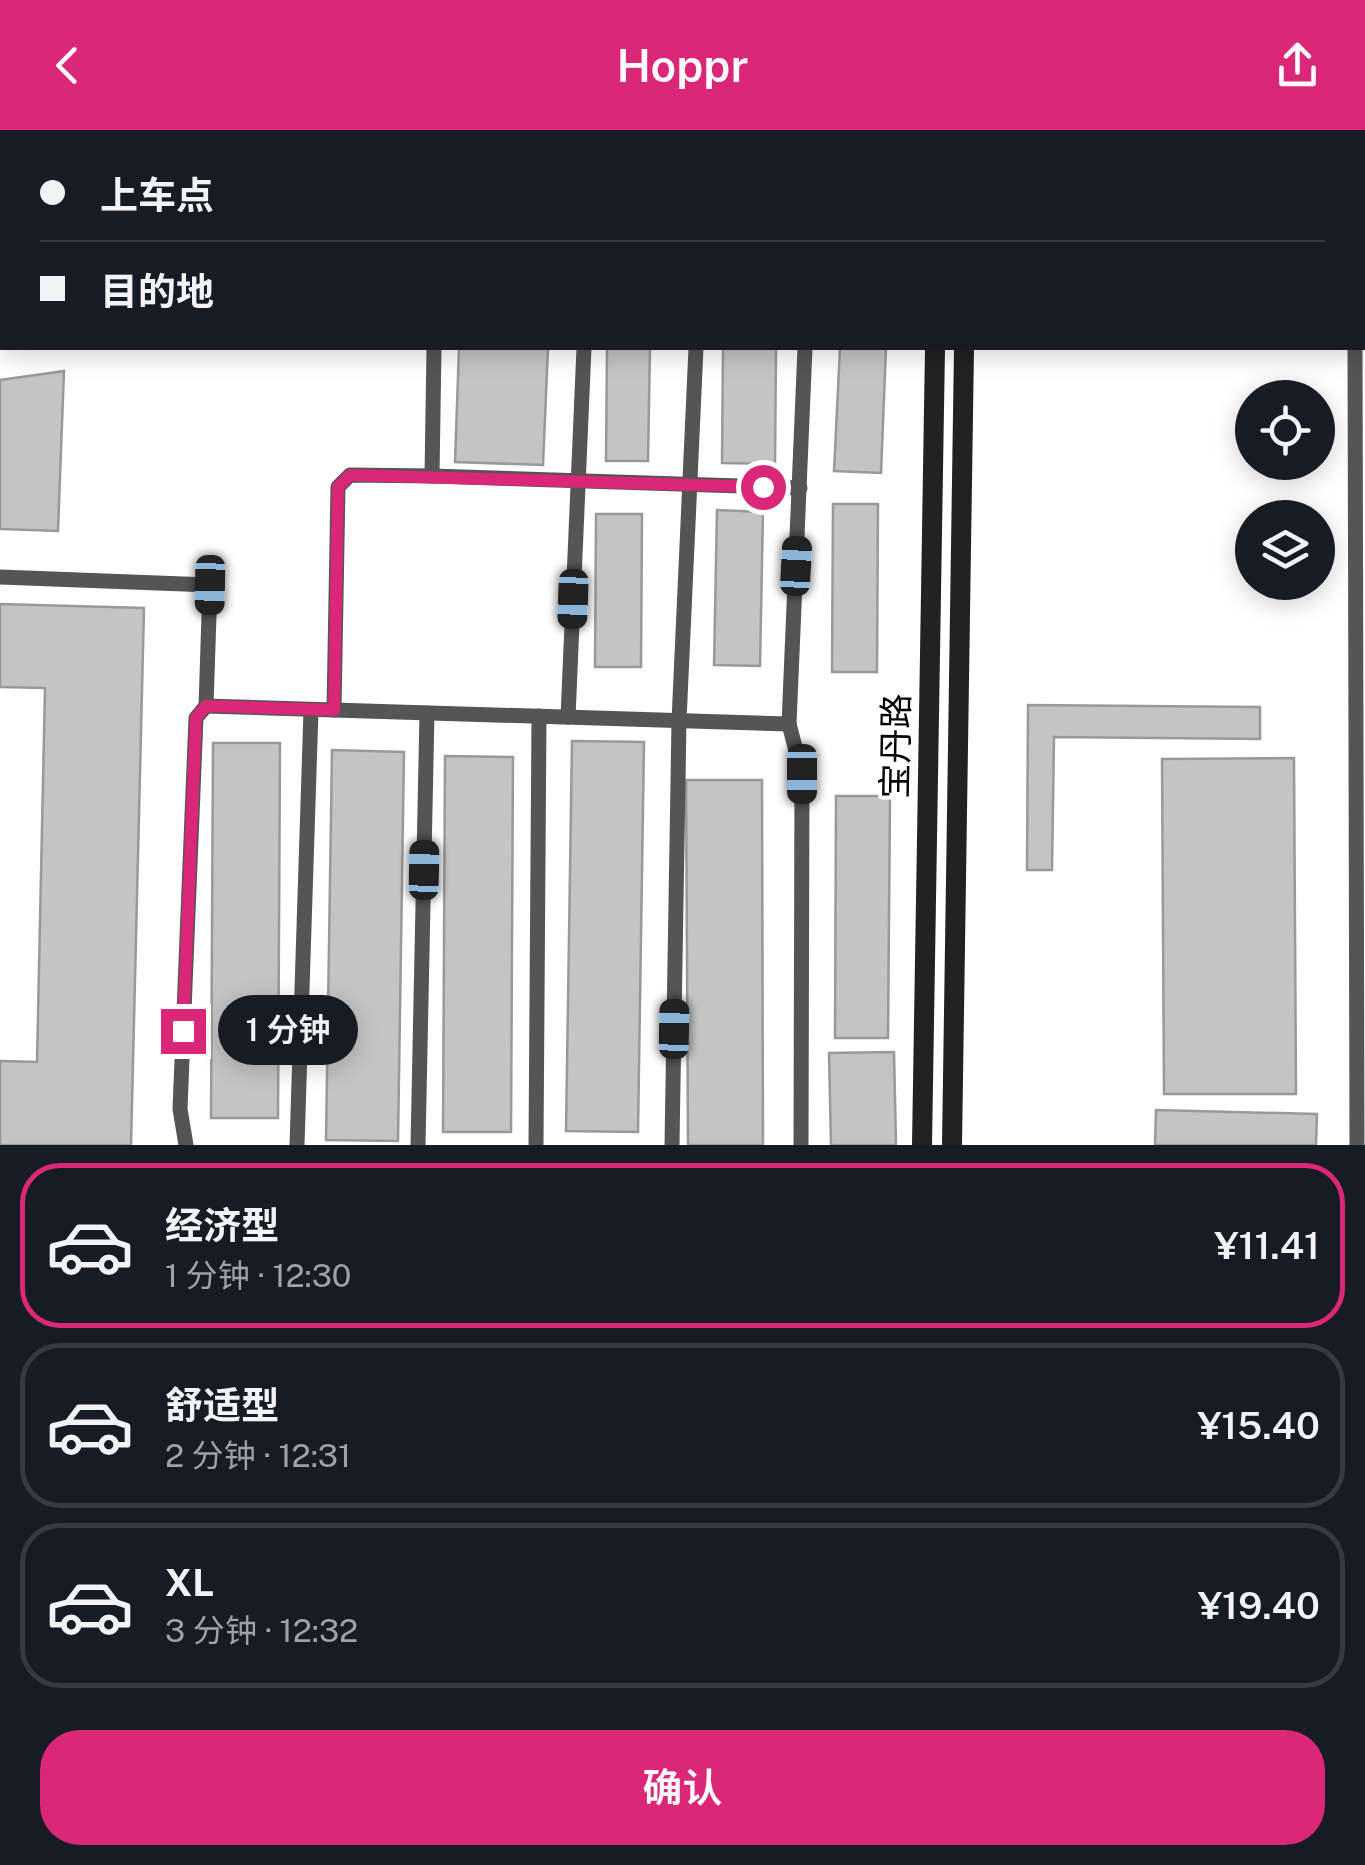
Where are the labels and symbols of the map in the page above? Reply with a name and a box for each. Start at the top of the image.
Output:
route start [741,465,786,510]
car [779,535,813,597]
car [194,555,226,615]
car [557,568,589,630]
street label: 宝丹路 [874,693,917,799]
car [787,744,817,804]
car [408,840,440,900]
callout: 1 分钟 [218,996,358,1066]
car [658,999,690,1059]
route end [161,1009,206,1054]

